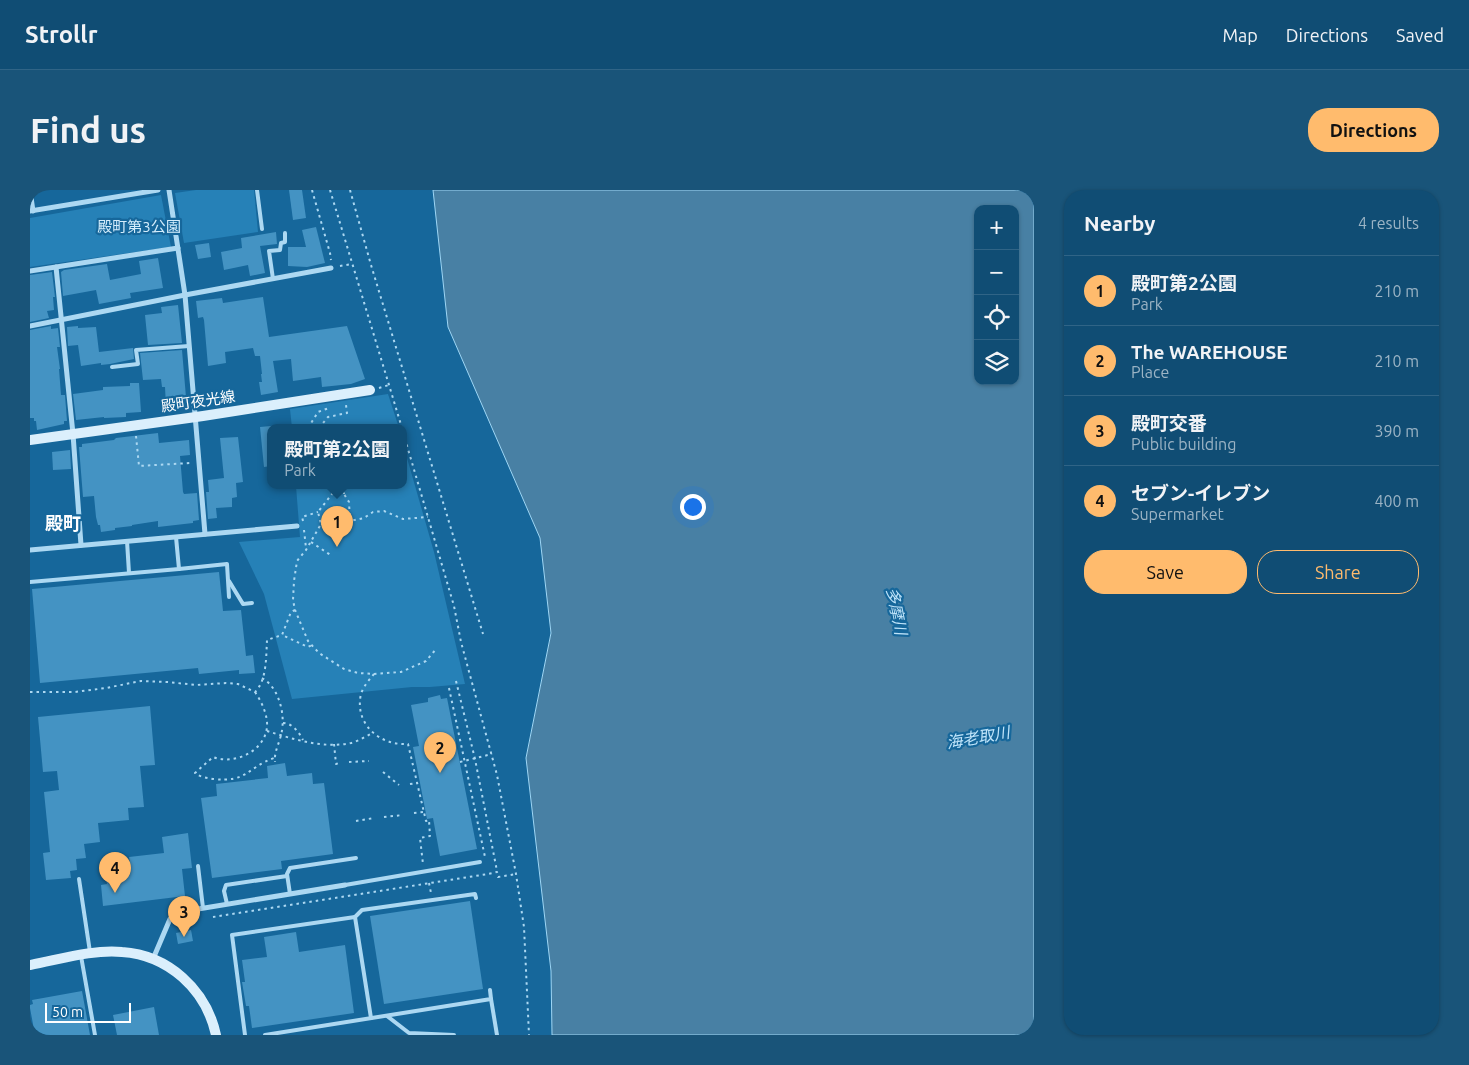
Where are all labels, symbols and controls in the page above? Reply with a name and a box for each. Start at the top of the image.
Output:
text: Strollr [25,21,98,48]
text: Map [1222,25,1258,45]
text: Directions [1286,25,1368,45]
text: Saved [1396,25,1444,45]
button: Directions [1308,108,1439,152]
text: Find us [30,110,146,150]
map controls [974,205,1019,385]
button: + [974,205,1019,250]
text: Nearby [1084,211,1155,235]
text: 4 results [1358,214,1419,232]
park label: 殿町第3公園 [97,218,181,235]
button: − [974,250,1019,295]
text: 殿町第2公園 [1131,272,1237,294]
text: 1 [1095,282,1105,300]
text: 210 m [1374,282,1419,300]
button: locate [974,295,1019,340]
text: Park [1131,295,1163,313]
button: layers [974,340,1019,385]
text: The WAREHOUSE [1131,341,1288,363]
text: 2 [1095,352,1105,370]
text: 210 m [1374,352,1419,370]
text: Place [1131,363,1169,381]
street label: 殿町夜光線 [160,387,236,415]
text: 殿町交番 [1131,412,1207,434]
text: 3 [1095,422,1105,440]
text: 390 m [1374,422,1419,440]
popup [267,424,407,489]
text: Public building [1131,435,1236,453]
text: 殿町第2公園 [284,438,390,460]
text: Park [284,461,316,479]
text: セブン-イレブン [1131,482,1270,504]
text: 4 [1095,492,1105,510]
text: 400 m [1374,492,1419,510]
your location [680,494,706,520]
text: Supermarket [1131,505,1224,523]
pin: 1 [321,506,353,547]
district label: 殿町 [45,513,81,533]
button: Save [1084,550,1247,594]
button: Share [1257,550,1419,594]
water label: 多摩川 [884,586,911,638]
water label: 海老取川 [945,722,1013,751]
pin: 2 [424,732,456,773]
pin: 4 [99,852,131,893]
pin: 3 [168,896,200,937]
scale bar [45,1000,131,1023]
text: 50 m [52,1004,83,1020]

